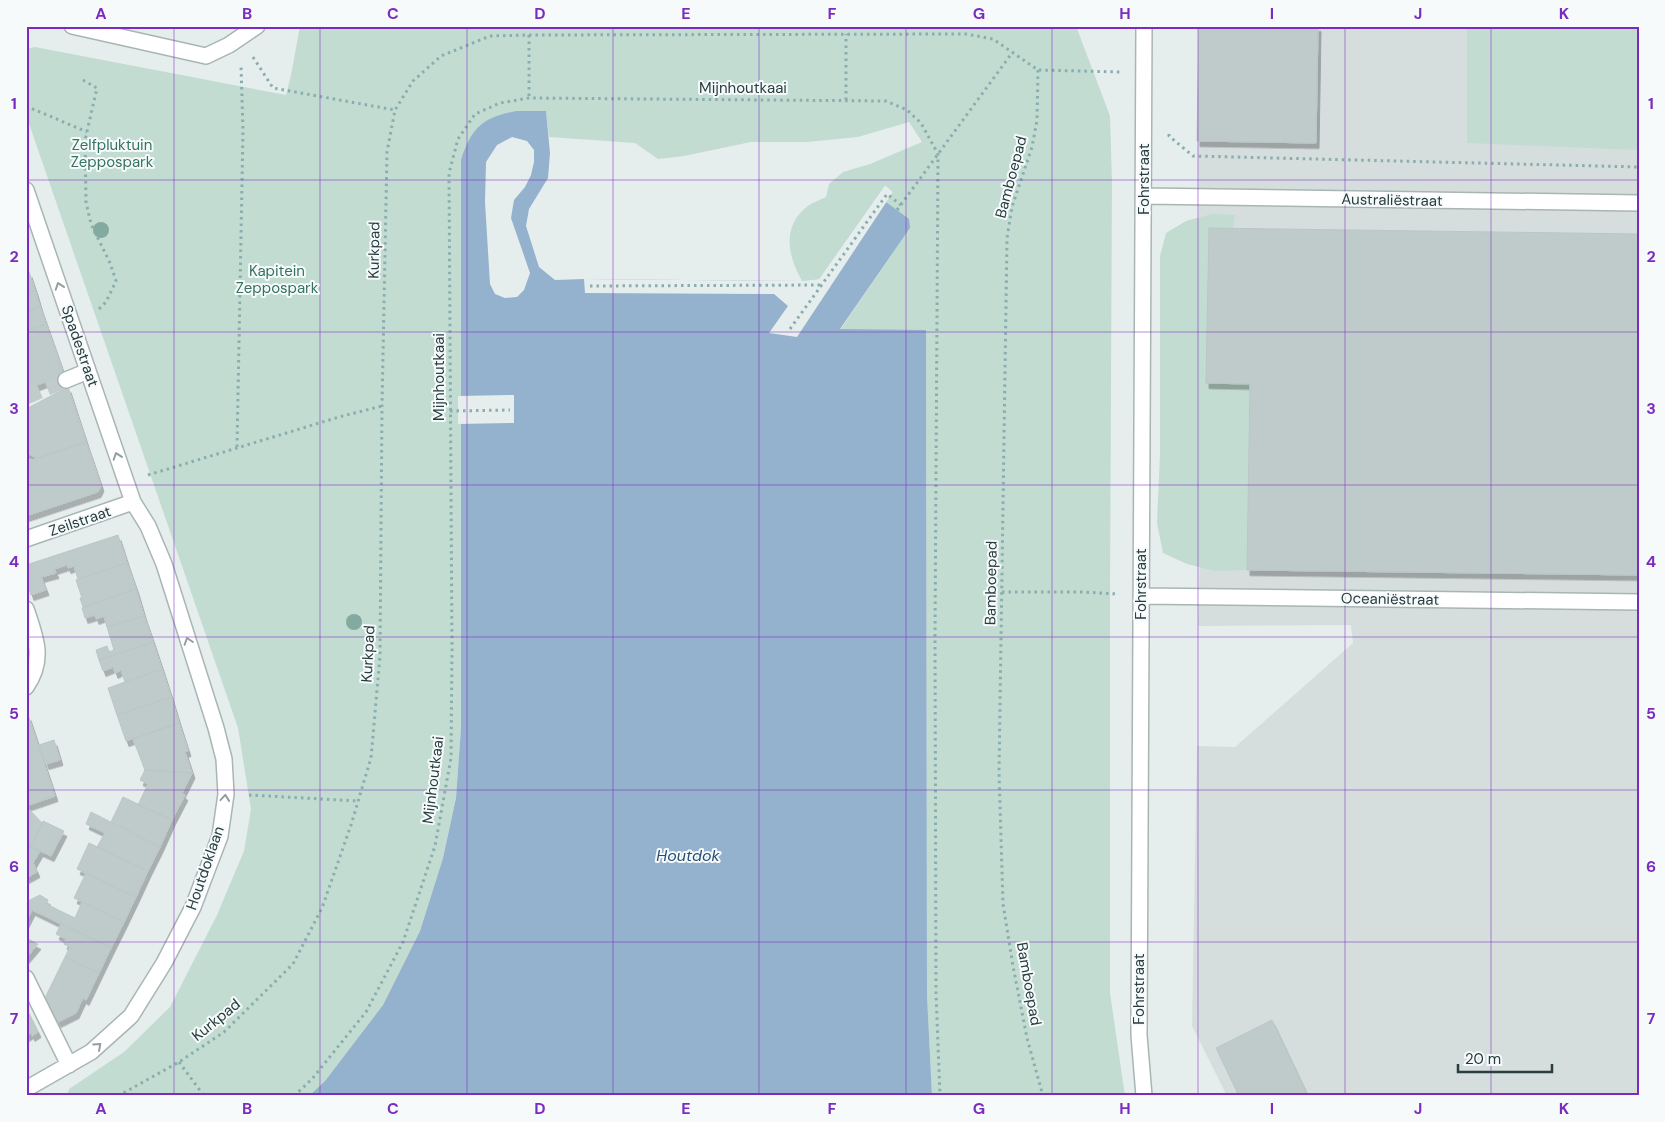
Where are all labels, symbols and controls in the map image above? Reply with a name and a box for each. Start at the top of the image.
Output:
text: A [95,3,107,24]
text: B [242,3,252,24]
text: C [387,3,399,24]
text: D [534,3,546,24]
text: E [681,3,691,24]
text: F [828,3,837,24]
text: G [973,3,985,24]
text: H [1119,3,1131,24]
text: I [1270,3,1274,24]
text: J [1414,3,1422,24]
text: K [1559,3,1570,24]
street label: Mijnhoutkaai [699,78,787,98]
text: 1 [11,93,17,114]
text: 1 [1648,93,1654,114]
street label: Bamboepad [990,134,1032,220]
park label: Zelfpluktuin Zeppospark [71,135,154,172]
street label: Fohrstraat [1134,143,1154,215]
street label: Australiëstraat [1341,189,1443,211]
street label: Kurkpad [364,221,384,279]
text: 2 [9,246,19,267]
text: 2 [1646,246,1656,267]
park label: Kapitein Zeppospark [236,261,319,298]
one-way arrow [55,282,65,291]
street label: Spadestraat [57,303,103,389]
street label: Mijnhoutkaai [429,333,449,421]
text: 3 [9,398,19,419]
text: 3 [1646,398,1656,419]
one-way arrow [113,453,123,461]
street label: Zeilstraat [46,501,114,541]
street label: Bamboepad [980,541,1002,625]
street label: Fohrstraat [1131,548,1151,620]
text: 4 [9,551,19,572]
text: 4 [1646,551,1656,572]
street label: Oceaniëstraat [1341,588,1439,610]
street label: Kurkpad [357,625,379,683]
one-way arrow [184,637,194,645]
text: 5 [9,703,19,724]
text: 5 [1646,703,1656,724]
street label: Mijnhoutkaai [418,735,448,825]
one-way arrow [219,793,230,801]
street label: Houtdoklaan [181,823,229,913]
water label: Houtdok [656,845,720,866]
text: 6 [9,856,19,877]
text: 6 [1646,856,1656,877]
street label: Bamboepad [1012,941,1046,1027]
street label: Fohrstraat [1129,953,1149,1025]
street label: Kurkpad [187,994,245,1046]
text: 7 [10,1008,19,1029]
text: 7 [1647,1008,1656,1029]
scale bar [1458,1042,1551,1074]
one-way arrow [92,1043,101,1052]
text: 20 m [1465,1049,1501,1069]
text: A [95,1098,107,1119]
text: B [242,1098,252,1119]
text: C [387,1098,399,1119]
text: D [534,1098,546,1119]
text: E [681,1098,691,1119]
text: F [828,1098,837,1119]
text: G [973,1098,985,1119]
text: H [1119,1098,1131,1119]
text: I [1270,1098,1274,1119]
text: J [1414,1098,1422,1119]
text: K [1559,1098,1570,1119]

